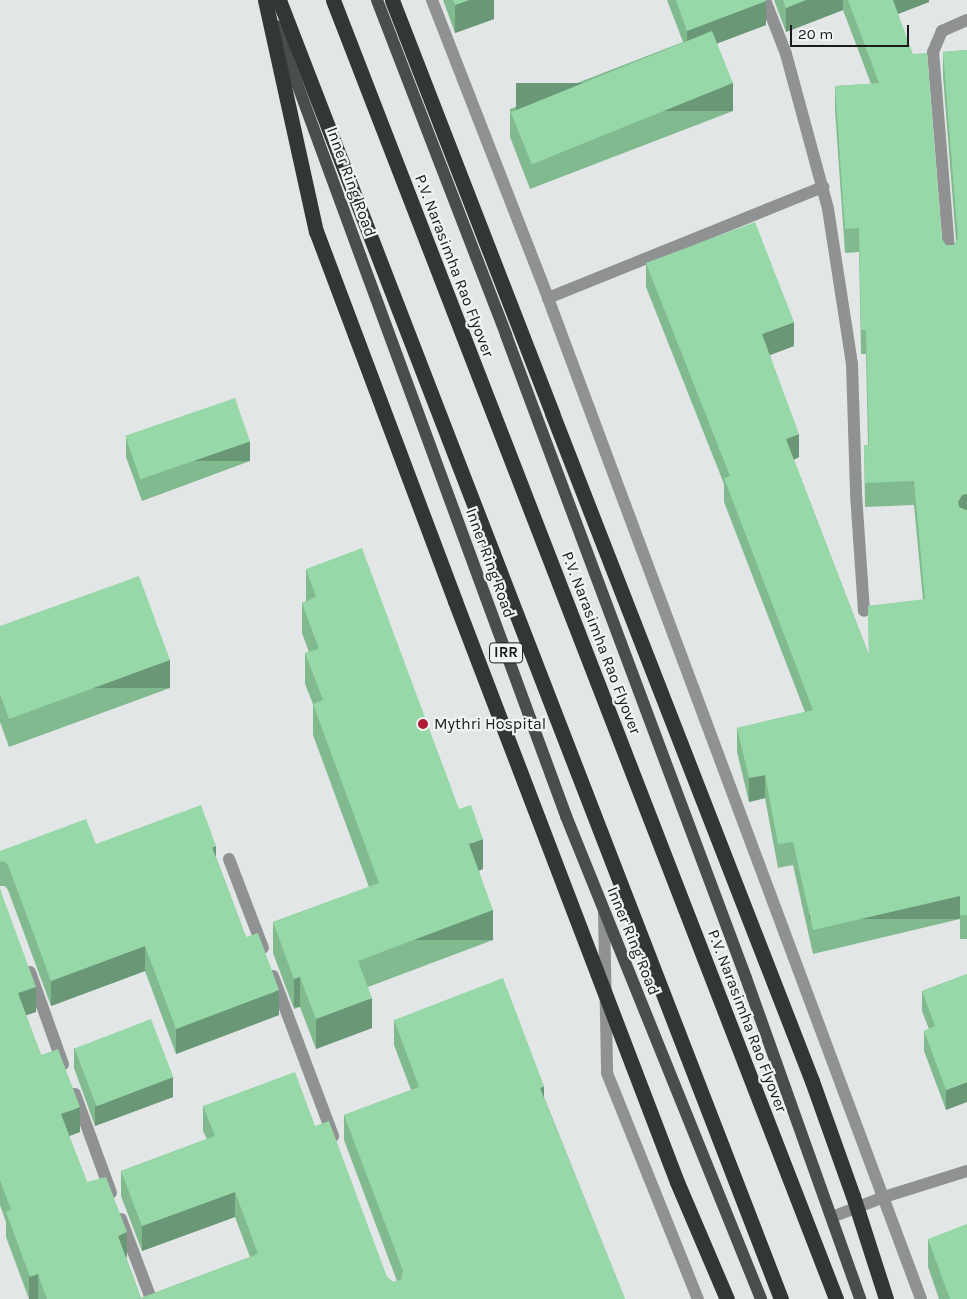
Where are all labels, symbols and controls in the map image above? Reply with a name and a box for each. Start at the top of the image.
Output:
scale bar [792,15,911,47]
text: 20 m [798,25,833,43]
street label: Inner Ring Road [322,124,380,240]
street label: P.V. Narasimha Rao Flyover [410,172,498,360]
street label: Inner Ring Road [461,505,519,621]
street label: P.V. Narasimha Rao Flyover [557,549,645,737]
road number: IRR [488,640,524,666]
place label: Mythri Hospital [434,714,546,734]
marker: Mythri Hospital [416,717,430,731]
street label: Inner Ring Road [602,884,664,998]
street label: P.V. Narasimha Rao Flyover [703,927,791,1115]

